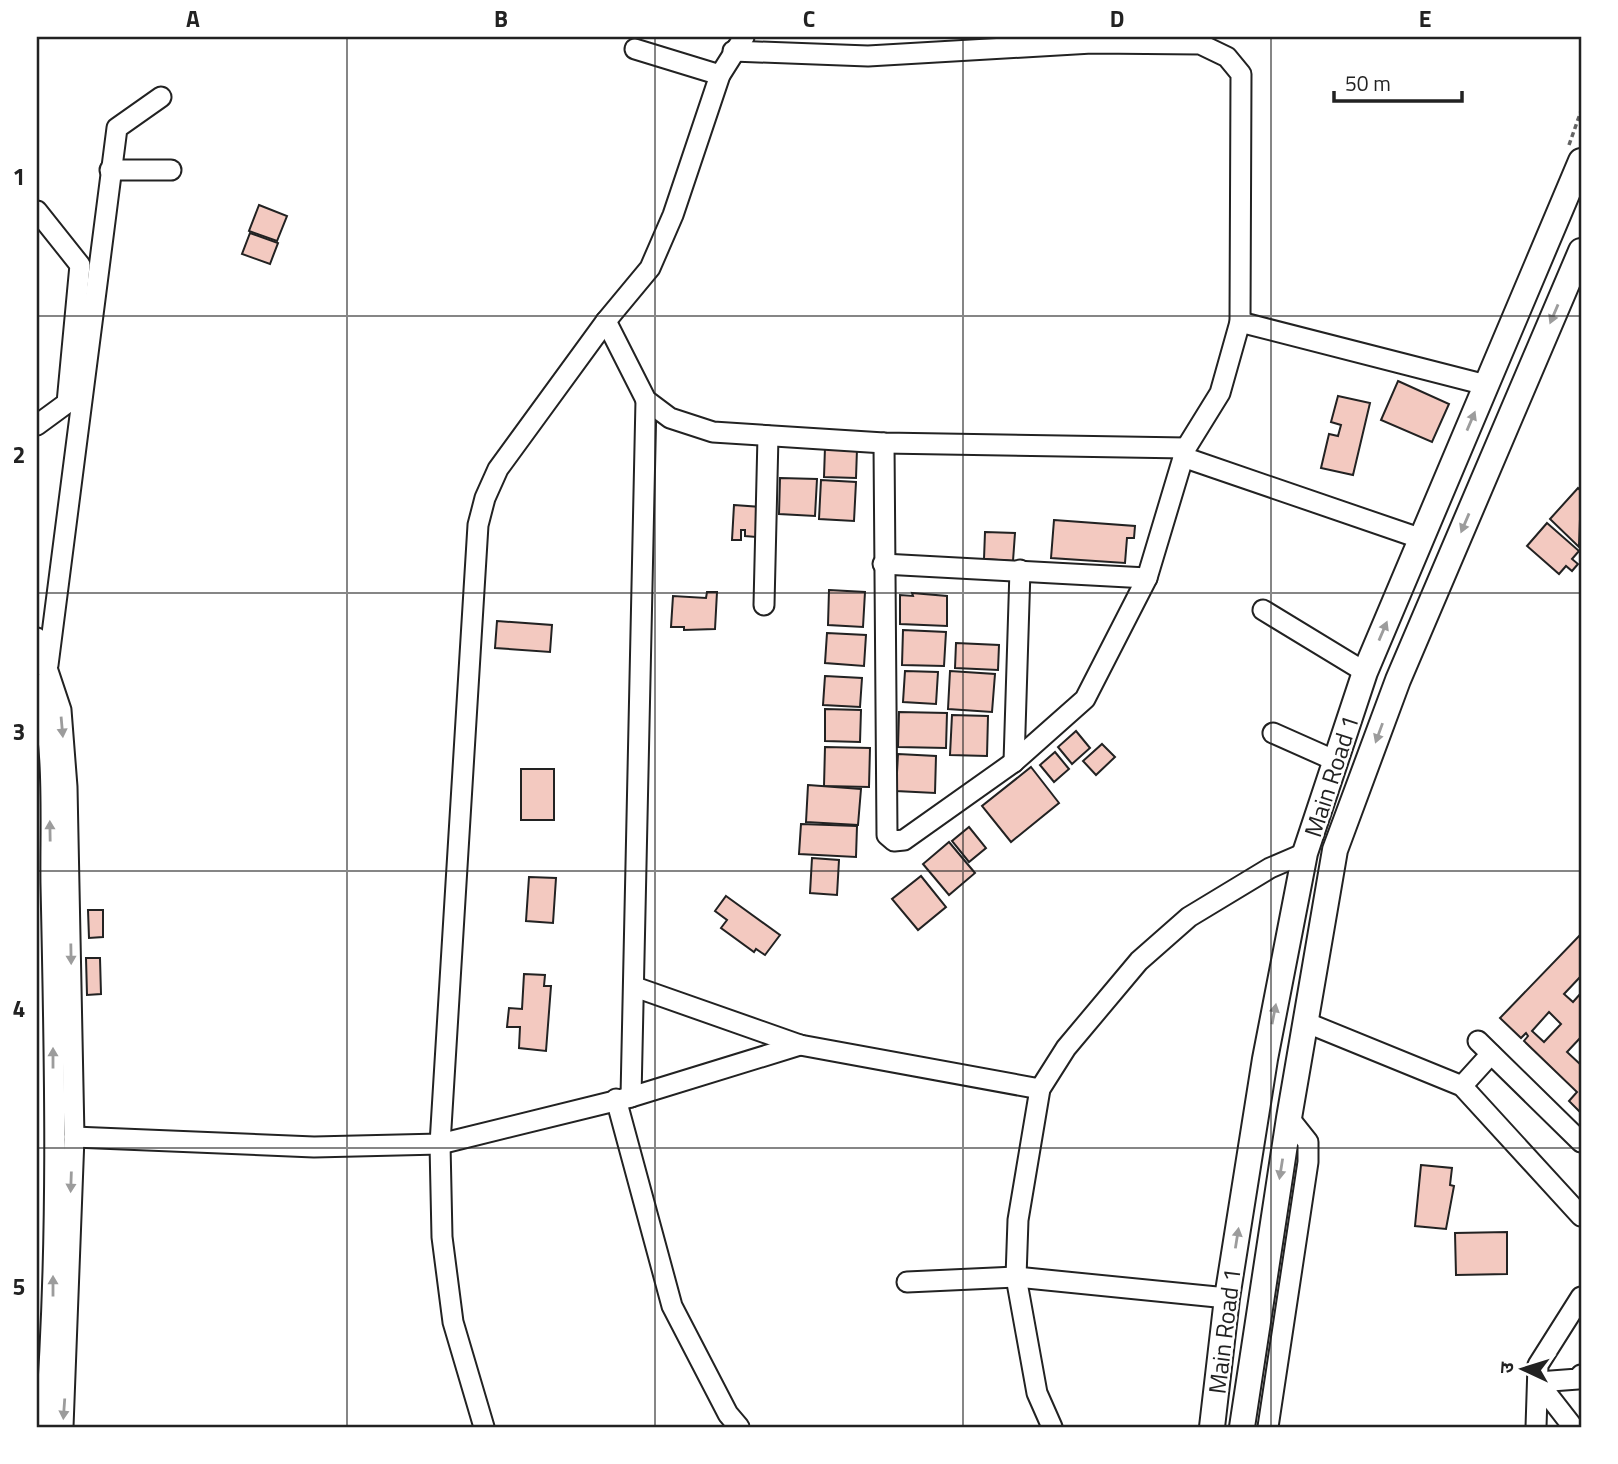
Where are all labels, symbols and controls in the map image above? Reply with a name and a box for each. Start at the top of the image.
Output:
text: A [186,1,200,36]
text: B [494,1,508,36]
text: C [803,1,815,36]
text: D [1110,1,1124,36]
text: E [1419,1,1431,36]
scale bar [1334,60,1462,104]
text: 50 m [1345,67,1391,99]
text: 1 [13,159,25,194]
one-way arrow [1549,303,1560,324]
one-way arrow [1466,411,1477,432]
text: 2 [13,437,25,472]
one-way arrow [1459,513,1471,533]
one-way arrow [1377,620,1388,641]
street label: Main Road 1 [1294,710,1368,842]
text: 3 [13,714,25,749]
one-way arrow [57,716,68,738]
one-way arrow [1373,723,1384,744]
one-way arrow [44,820,56,842]
one-way arrow [65,943,77,965]
text: 4 [13,991,25,1026]
one-way arrow [1269,1003,1280,1025]
one-way arrow [47,1047,59,1069]
one-way arrow [1275,1158,1286,1180]
one-way arrow [66,1171,77,1193]
one-way arrow [1232,1227,1243,1249]
street label: Main Road 1 [1198,1266,1250,1396]
text: 5 [13,1269,25,1304]
one-way arrow [47,1275,58,1297]
north arrow [1488,1334,1558,1404]
text: उ [1491,1360,1520,1374]
one-way arrow [58,1398,69,1420]

